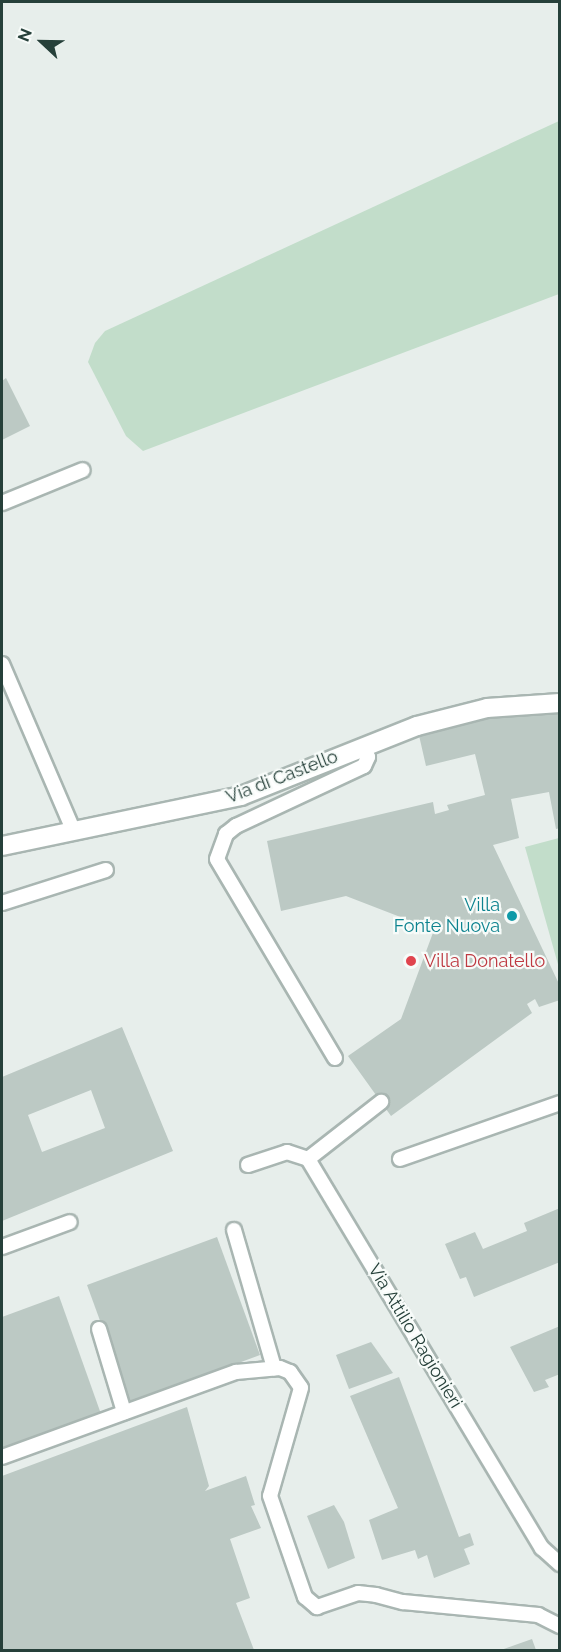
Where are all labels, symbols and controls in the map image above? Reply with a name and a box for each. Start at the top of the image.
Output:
north arrow [12,12,72,72]
text: N [14,26,36,44]
street label: Via di Castello [223,746,341,808]
place label: Villa Fonte Nuova [394,895,500,938]
marker: Villa Fonte Nuova [505,909,519,923]
place label: Villa Donatello [424,950,545,972]
marker: Villa Donatello [402,952,420,970]
street label: Via Attilio Ragionieri [363,1260,467,1412]

